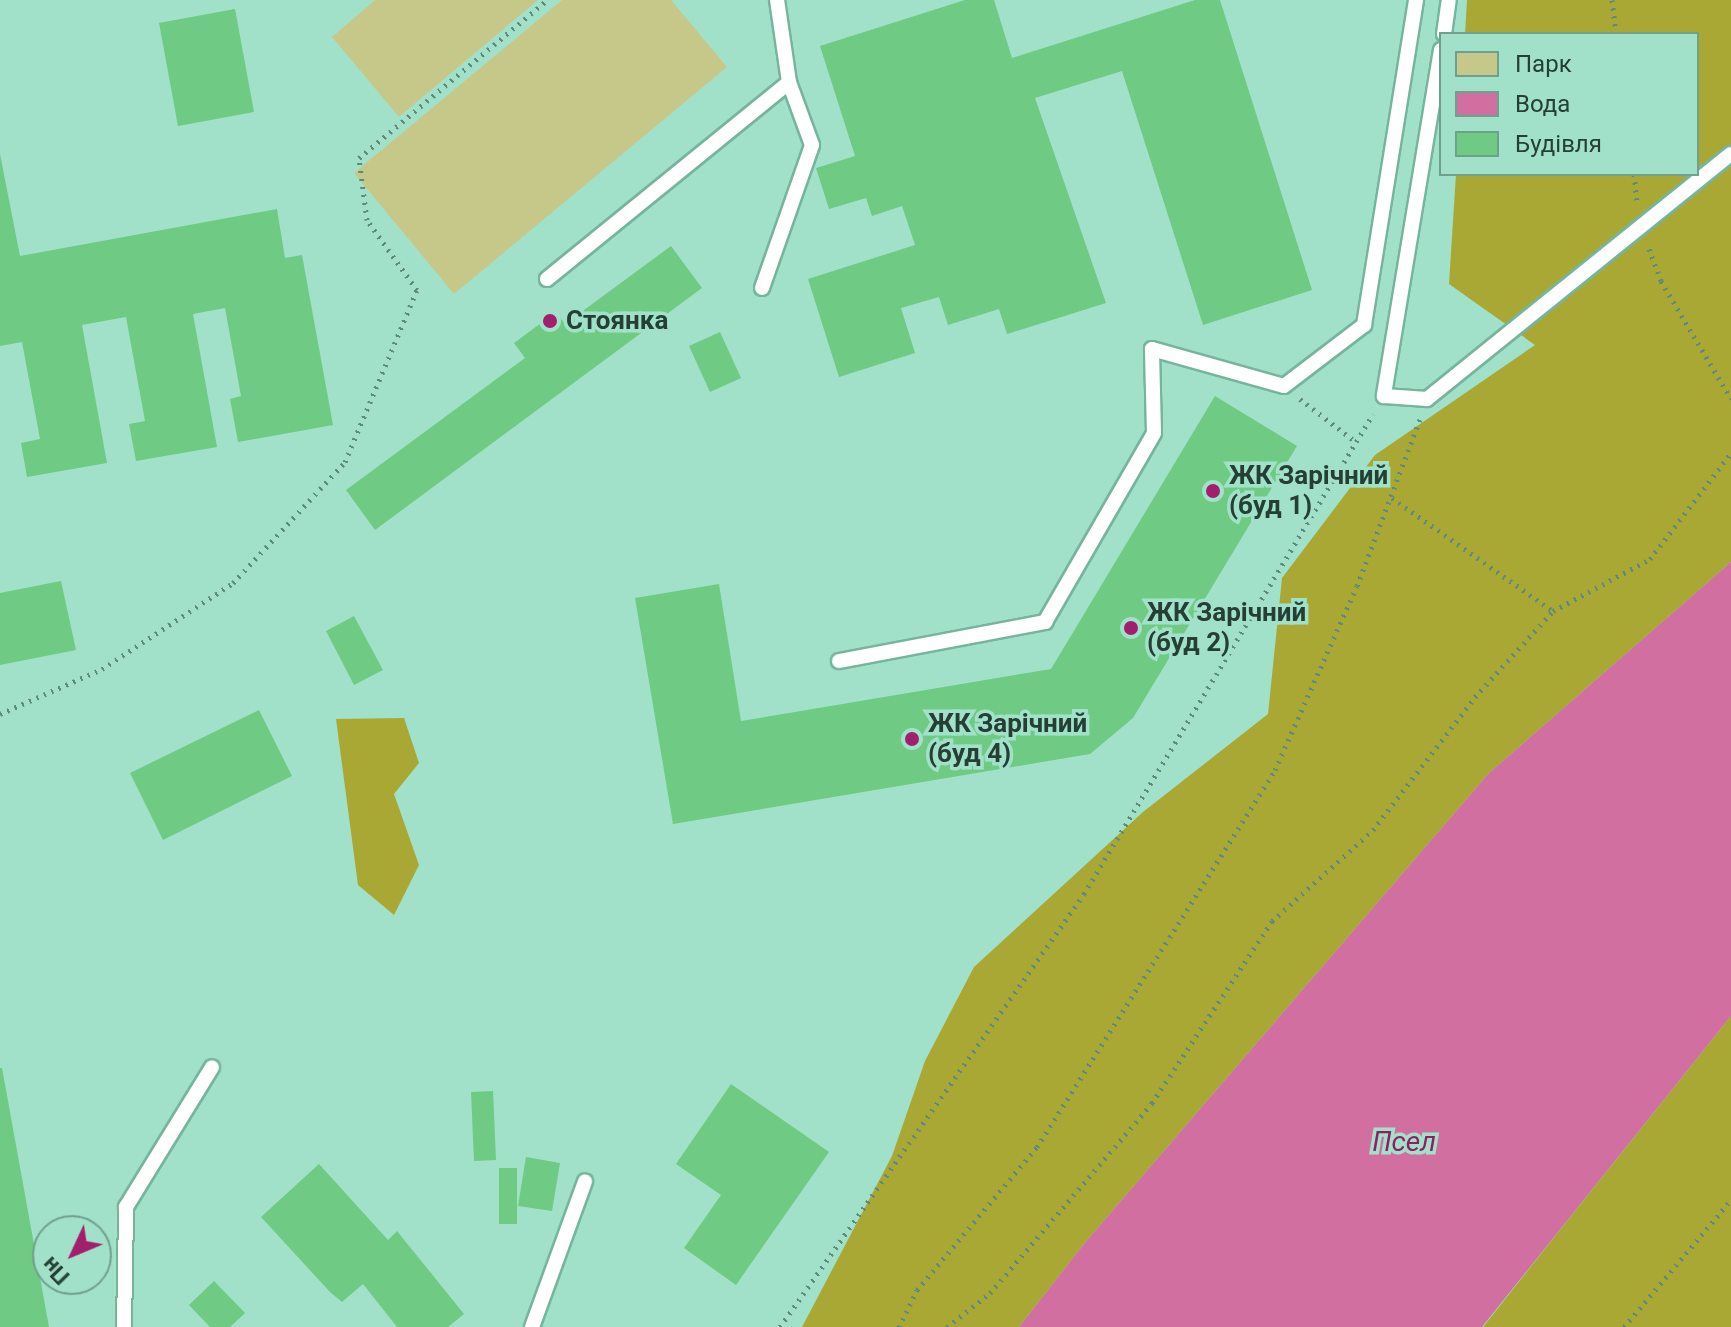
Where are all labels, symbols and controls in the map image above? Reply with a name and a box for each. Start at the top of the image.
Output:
legend [1439,32,1699,176]
text: Парк [1515,50,1572,78]
text: Вода [1515,90,1570,118]
text: Будівля [1515,130,1602,158]
place label: Стоянка [566,305,668,337]
marker: Стоянка [541,312,559,330]
place label: ЖК Зарічний (буд 1) [1229,460,1388,522]
marker: ЖК Зарічний (буд 1) [1204,482,1222,500]
place label: ЖК Зарічний (буд 2) [1147,597,1306,658]
marker: ЖК Зарічний (буд 2) [1122,619,1140,637]
place label: ЖК Зарічний (буд 4) [928,708,1087,770]
marker: ЖК Зарічний (буд 4) [903,730,921,748]
water label: Псел [1372,1125,1436,1159]
north arrow [32,1215,112,1295]
text: Пн [37,1252,75,1289]

